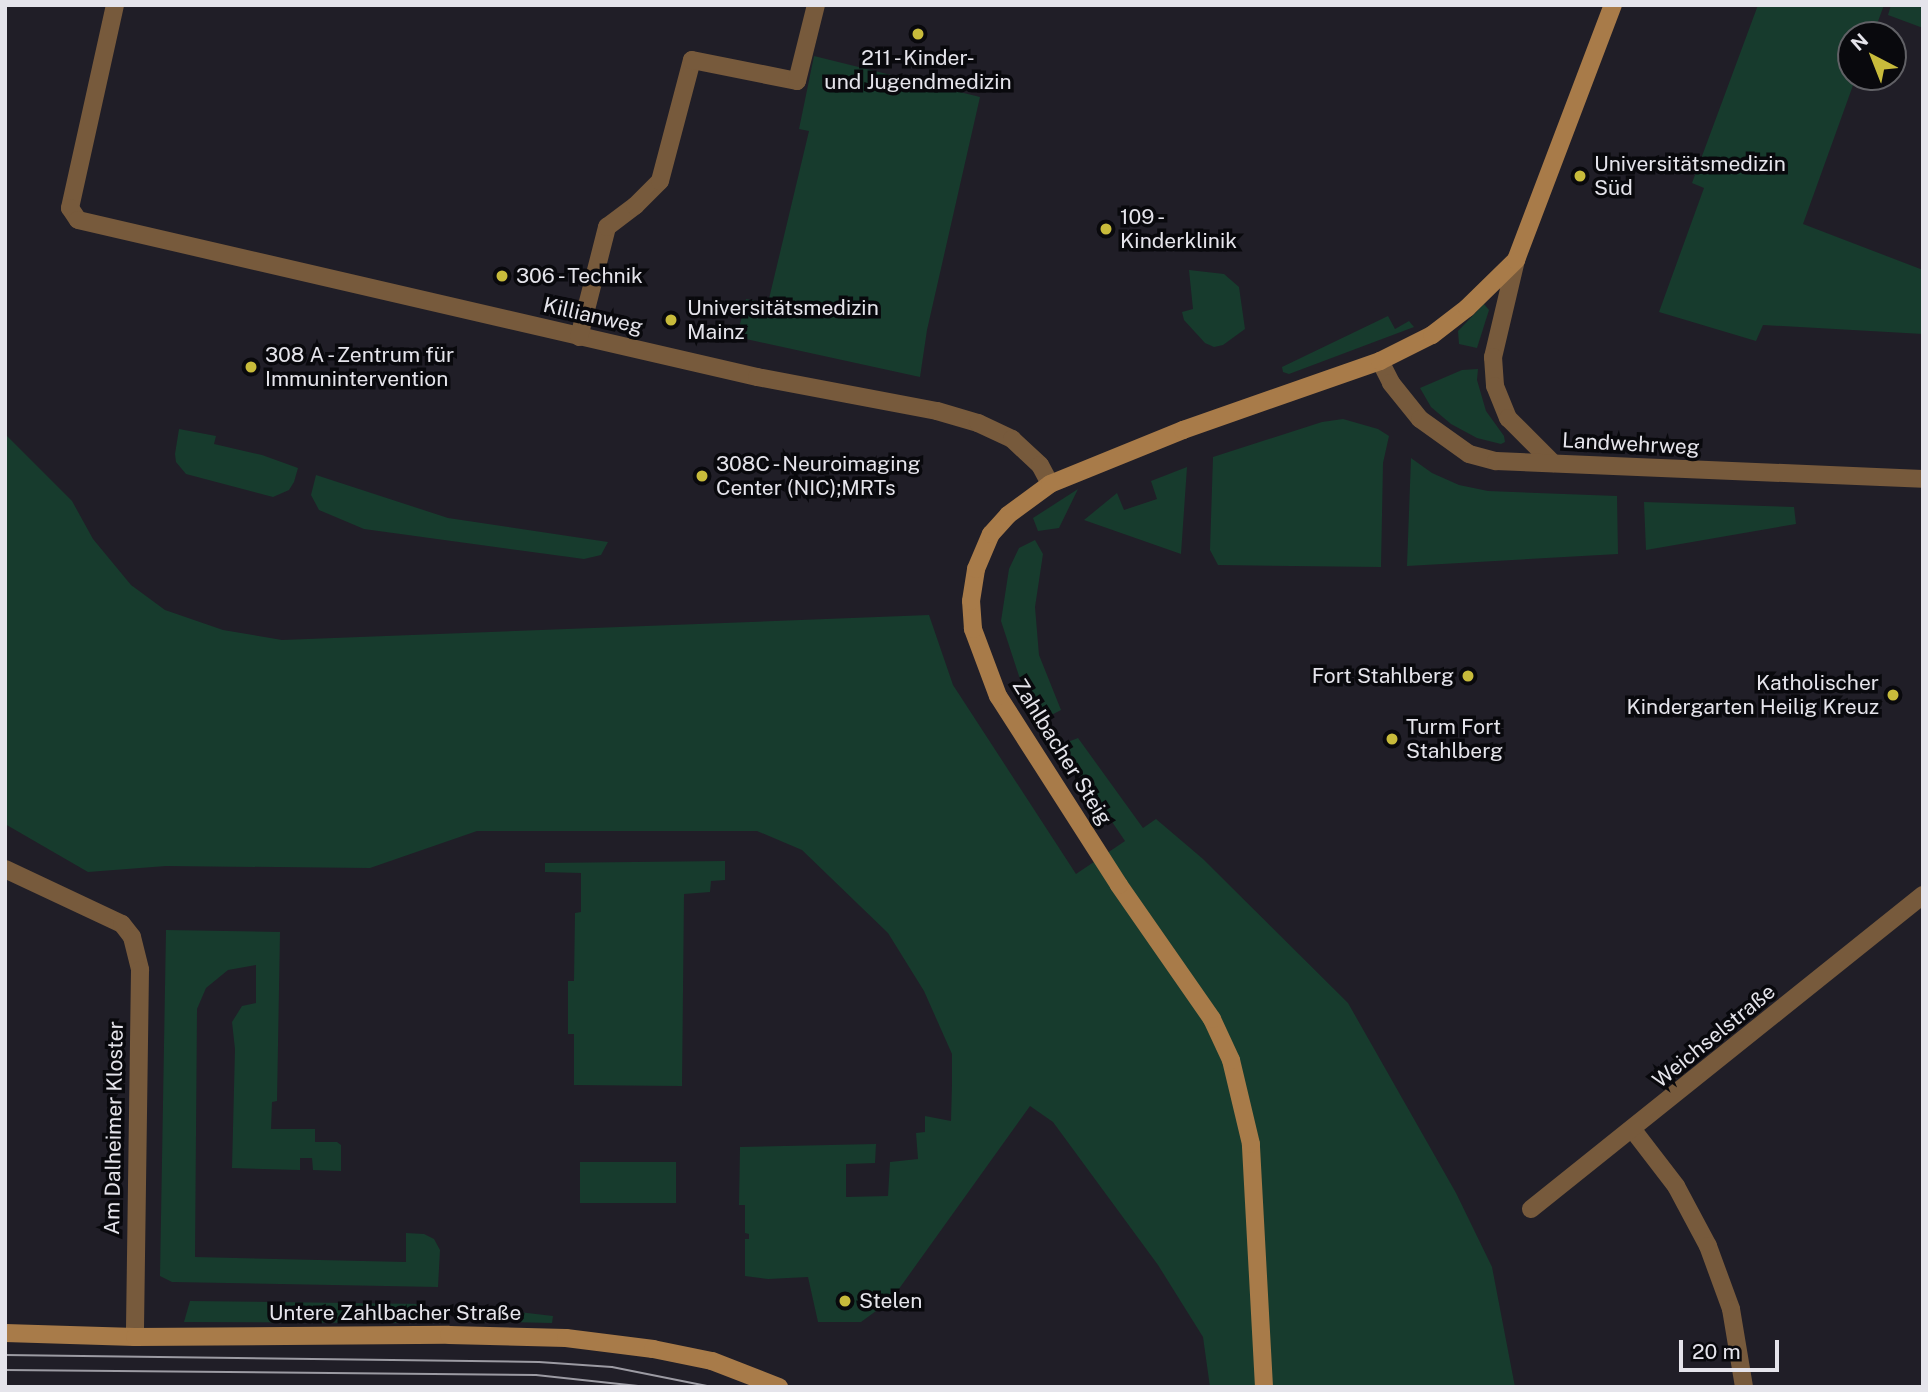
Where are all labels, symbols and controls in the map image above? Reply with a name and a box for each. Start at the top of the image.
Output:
north arrow [1837,21,1907,91]
marker: 211 - Kinder- und Jugendmedizin [910,26,926,42]
text: N [1846,29,1872,55]
place label: 211 - Kinder- und Jugendmedizin [824,45,1012,95]
place label: Universitätsmedizin Süd [1594,151,1786,201]
marker: Universitätsmedizin Süd [1572,168,1588,184]
place label: 109 - Kinderklinik [1120,204,1237,254]
marker: 109 - Kinderklinik [1098,221,1114,237]
place label: 306 - Technik [516,263,649,289]
marker: 306 - Technik [494,268,510,284]
street label: Killianweg [541,292,645,340]
place label: Universitätsmedizin Mainz [687,295,879,345]
marker: Universitätsmedizin Mainz [661,310,681,330]
place label: 308 A - Zentrum für Immunintervention [265,342,460,392]
marker: 308 A - Zentrum für Immunintervention [243,359,259,375]
street label: Landwehrweg [1562,428,1700,460]
place label: 308C - Neuroimaging Center (NIC);MRTs [716,451,926,501]
marker: 308C - Neuroimaging Center (NIC);MRTs [694,468,710,484]
place label: Fort Stahlberg [1312,663,1454,689]
marker: Fort Stahlberg [1460,668,1476,684]
place label: Katholischer Kindergarten Heilig Kreuz [1626,670,1879,720]
street label: Zahlbacher Steig [1007,674,1117,830]
marker: Katholischer Kindergarten Heilig Kreuz [1885,687,1901,703]
place label: Turm Fort Stahlberg [1406,714,1503,764]
marker: Turm Fort Stahlberg [1384,731,1400,747]
street label: Weichselstraße [1648,979,1780,1093]
street label: Am Dalheimer Kloster [100,1021,128,1235]
place label: Stelen [859,1288,922,1314]
marker: Stelen [837,1293,853,1309]
street label: Untere Zahlbacher Straße [269,1300,521,1326]
scale bar [1683,1326,1783,1370]
text: 20 m [1692,1339,1741,1364]

